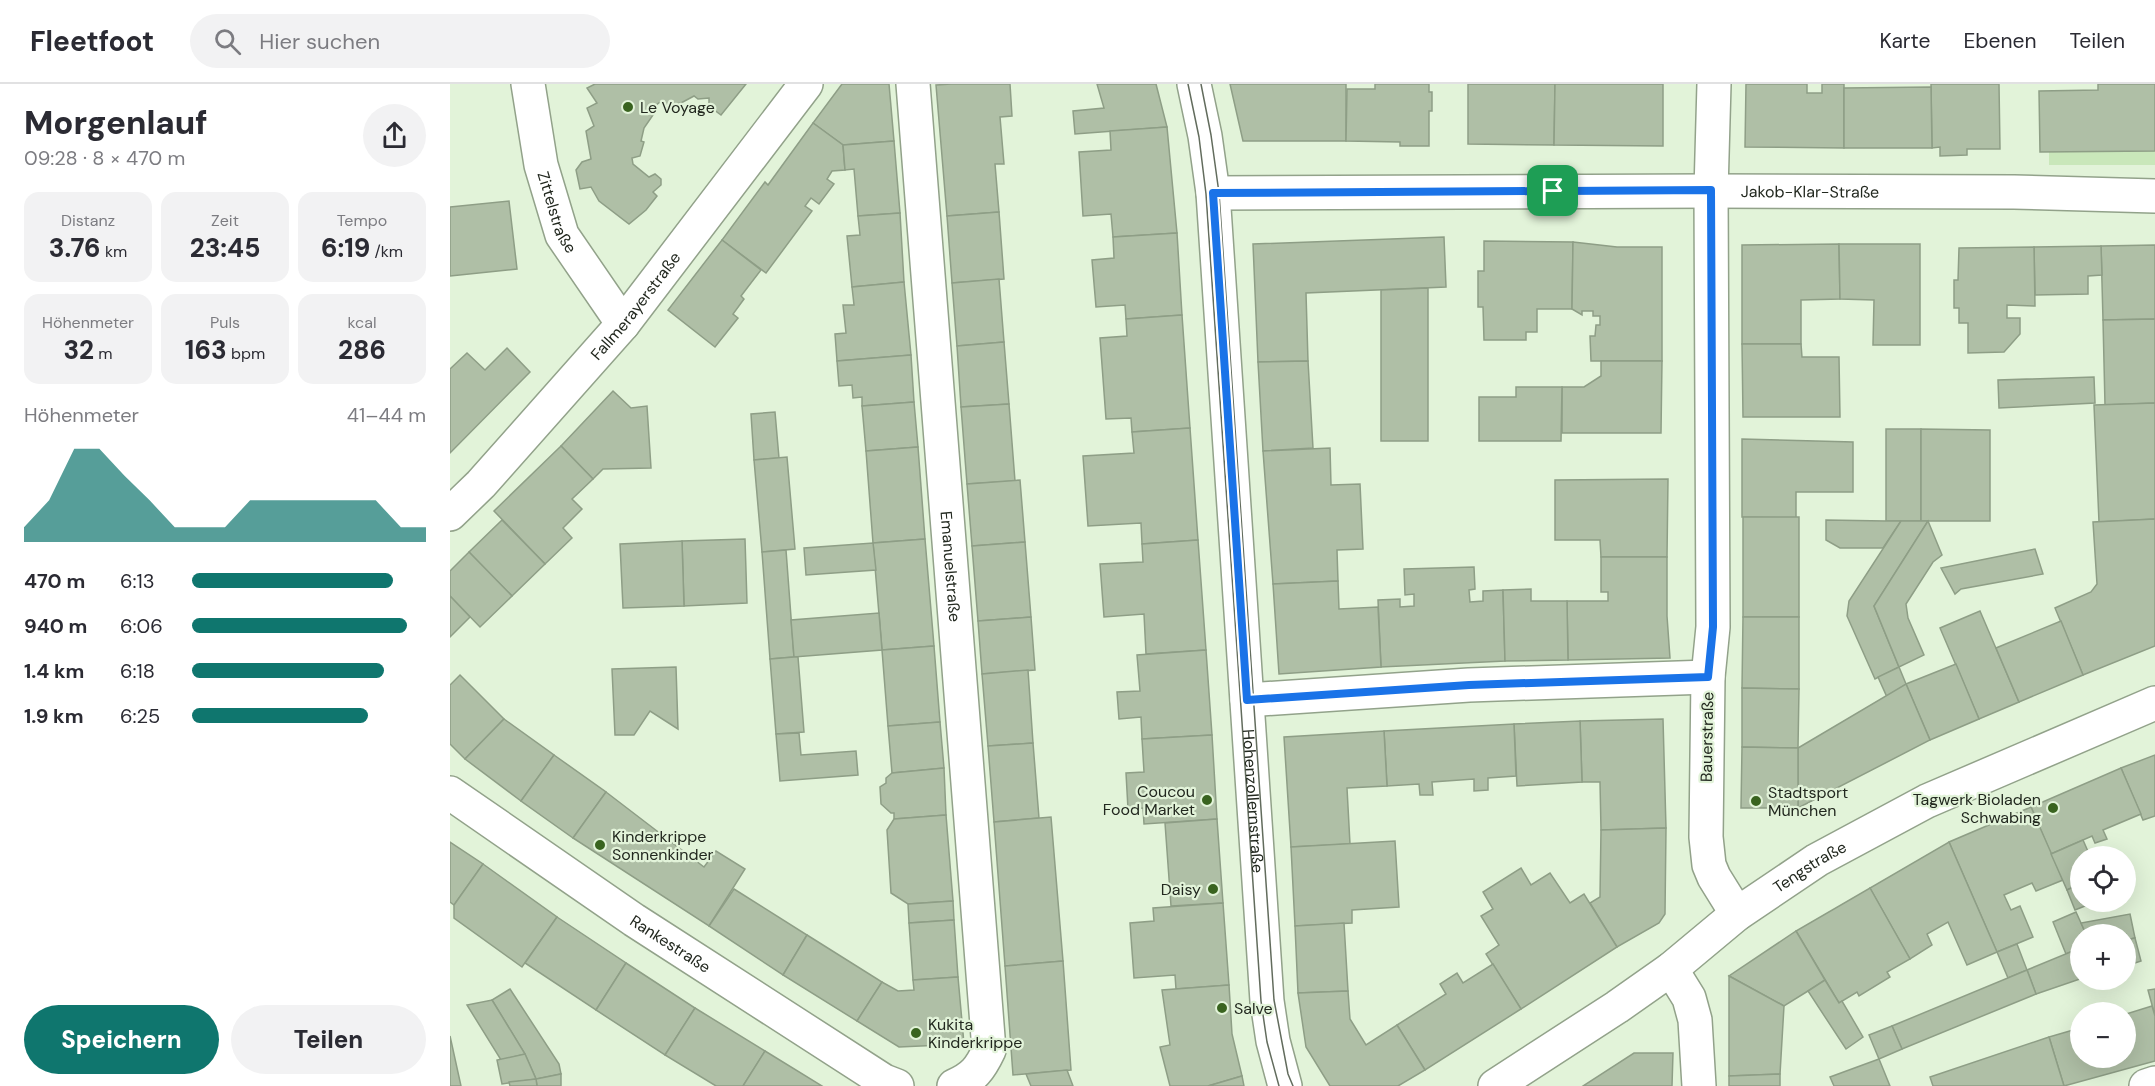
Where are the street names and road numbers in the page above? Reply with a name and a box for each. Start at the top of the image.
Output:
street label: Zittelstraße [533,169,582,257]
street label: Jakob-Klar-Straße [1741,181,1879,202]
street label: Fallmerayerstraße [586,247,685,364]
street label: Emanuelstraße [936,510,966,623]
street label: Bauerstraße [1696,692,1718,782]
street label: Hohenzollernstraße [1238,728,1269,874]
street label: Tengstraße [1769,836,1850,897]
street label: Rankestraße [626,910,715,977]

